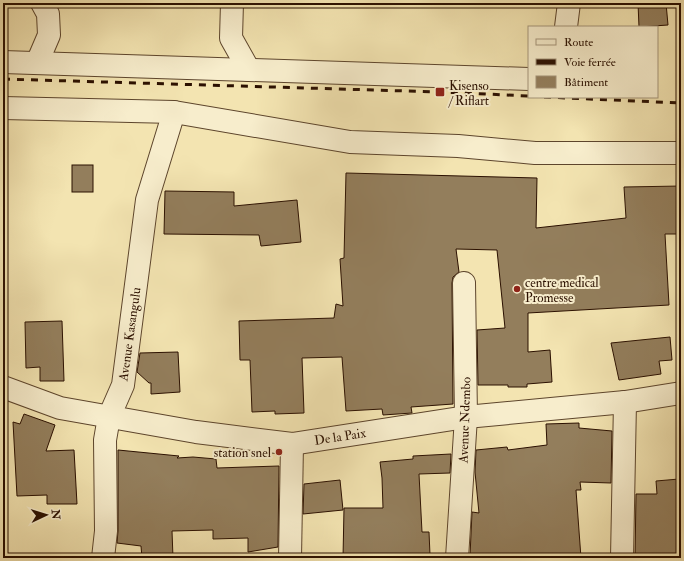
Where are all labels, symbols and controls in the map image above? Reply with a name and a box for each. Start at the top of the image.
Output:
legend [528,26,658,98]
text: Route [564,35,593,50]
text: Voie ferrée [564,55,616,70]
text: Bâtiment [564,75,608,90]
place label: Kisenso / Riflart [448,78,489,109]
marker: Kisenso / Riflart [434,86,446,98]
place label: centre medical Promesse [525,275,599,306]
marker: centre medical Promesse [512,284,522,294]
street label: Avenue Kasangulu [115,286,145,383]
street label: Avenue Ndembo [455,377,474,464]
street label: De la Paix [313,425,367,449]
place label: station snel [214,445,272,461]
marker: station snel [274,447,284,457]
north arrow [26,495,66,535]
text: N [49,508,62,521]

